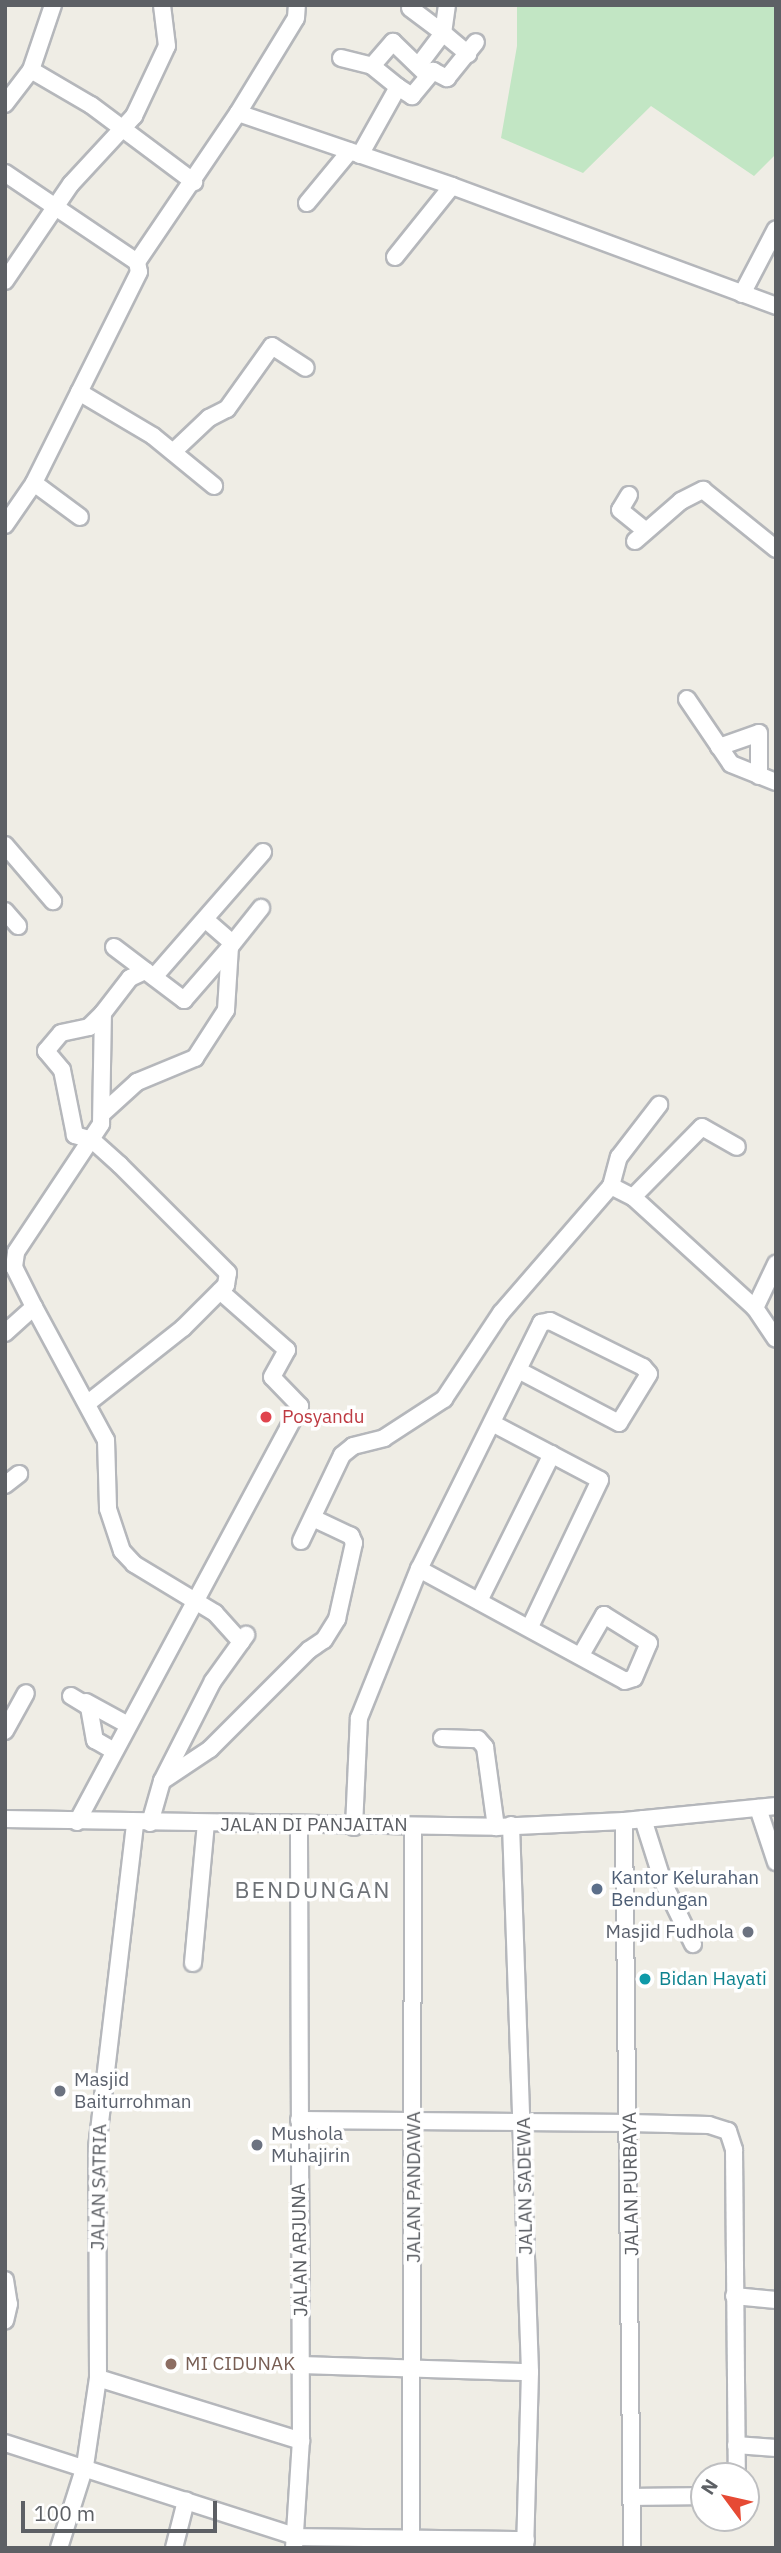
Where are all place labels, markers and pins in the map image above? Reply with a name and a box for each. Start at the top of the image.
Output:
place label: Posyandu [282,1406,365,1428]
marker: Posyandu [256,1407,276,1427]
place label: Kantor Kelurahan Bendungan [611,1867,759,1911]
marker: Kantor Kelurahan Bendungan [589,1881,605,1897]
place label: Masjid Fudhola [605,1921,734,1943]
marker: Masjid Fudhola [740,1924,756,1940]
place label: Bidan Hayati [659,1968,767,1990]
marker: Bidan Hayati [637,1971,653,1987]
place label: Masjid Baiturrohman [74,2069,192,2113]
marker: Masjid Baiturrohman [52,2083,68,2099]
place label: Mushola Muhajirin [271,2123,350,2167]
marker: Mushola Muhajirin [249,2137,265,2153]
place label: MI CIDUNAK [185,2353,295,2375]
marker: MI CIDUNAK [163,2356,179,2372]

